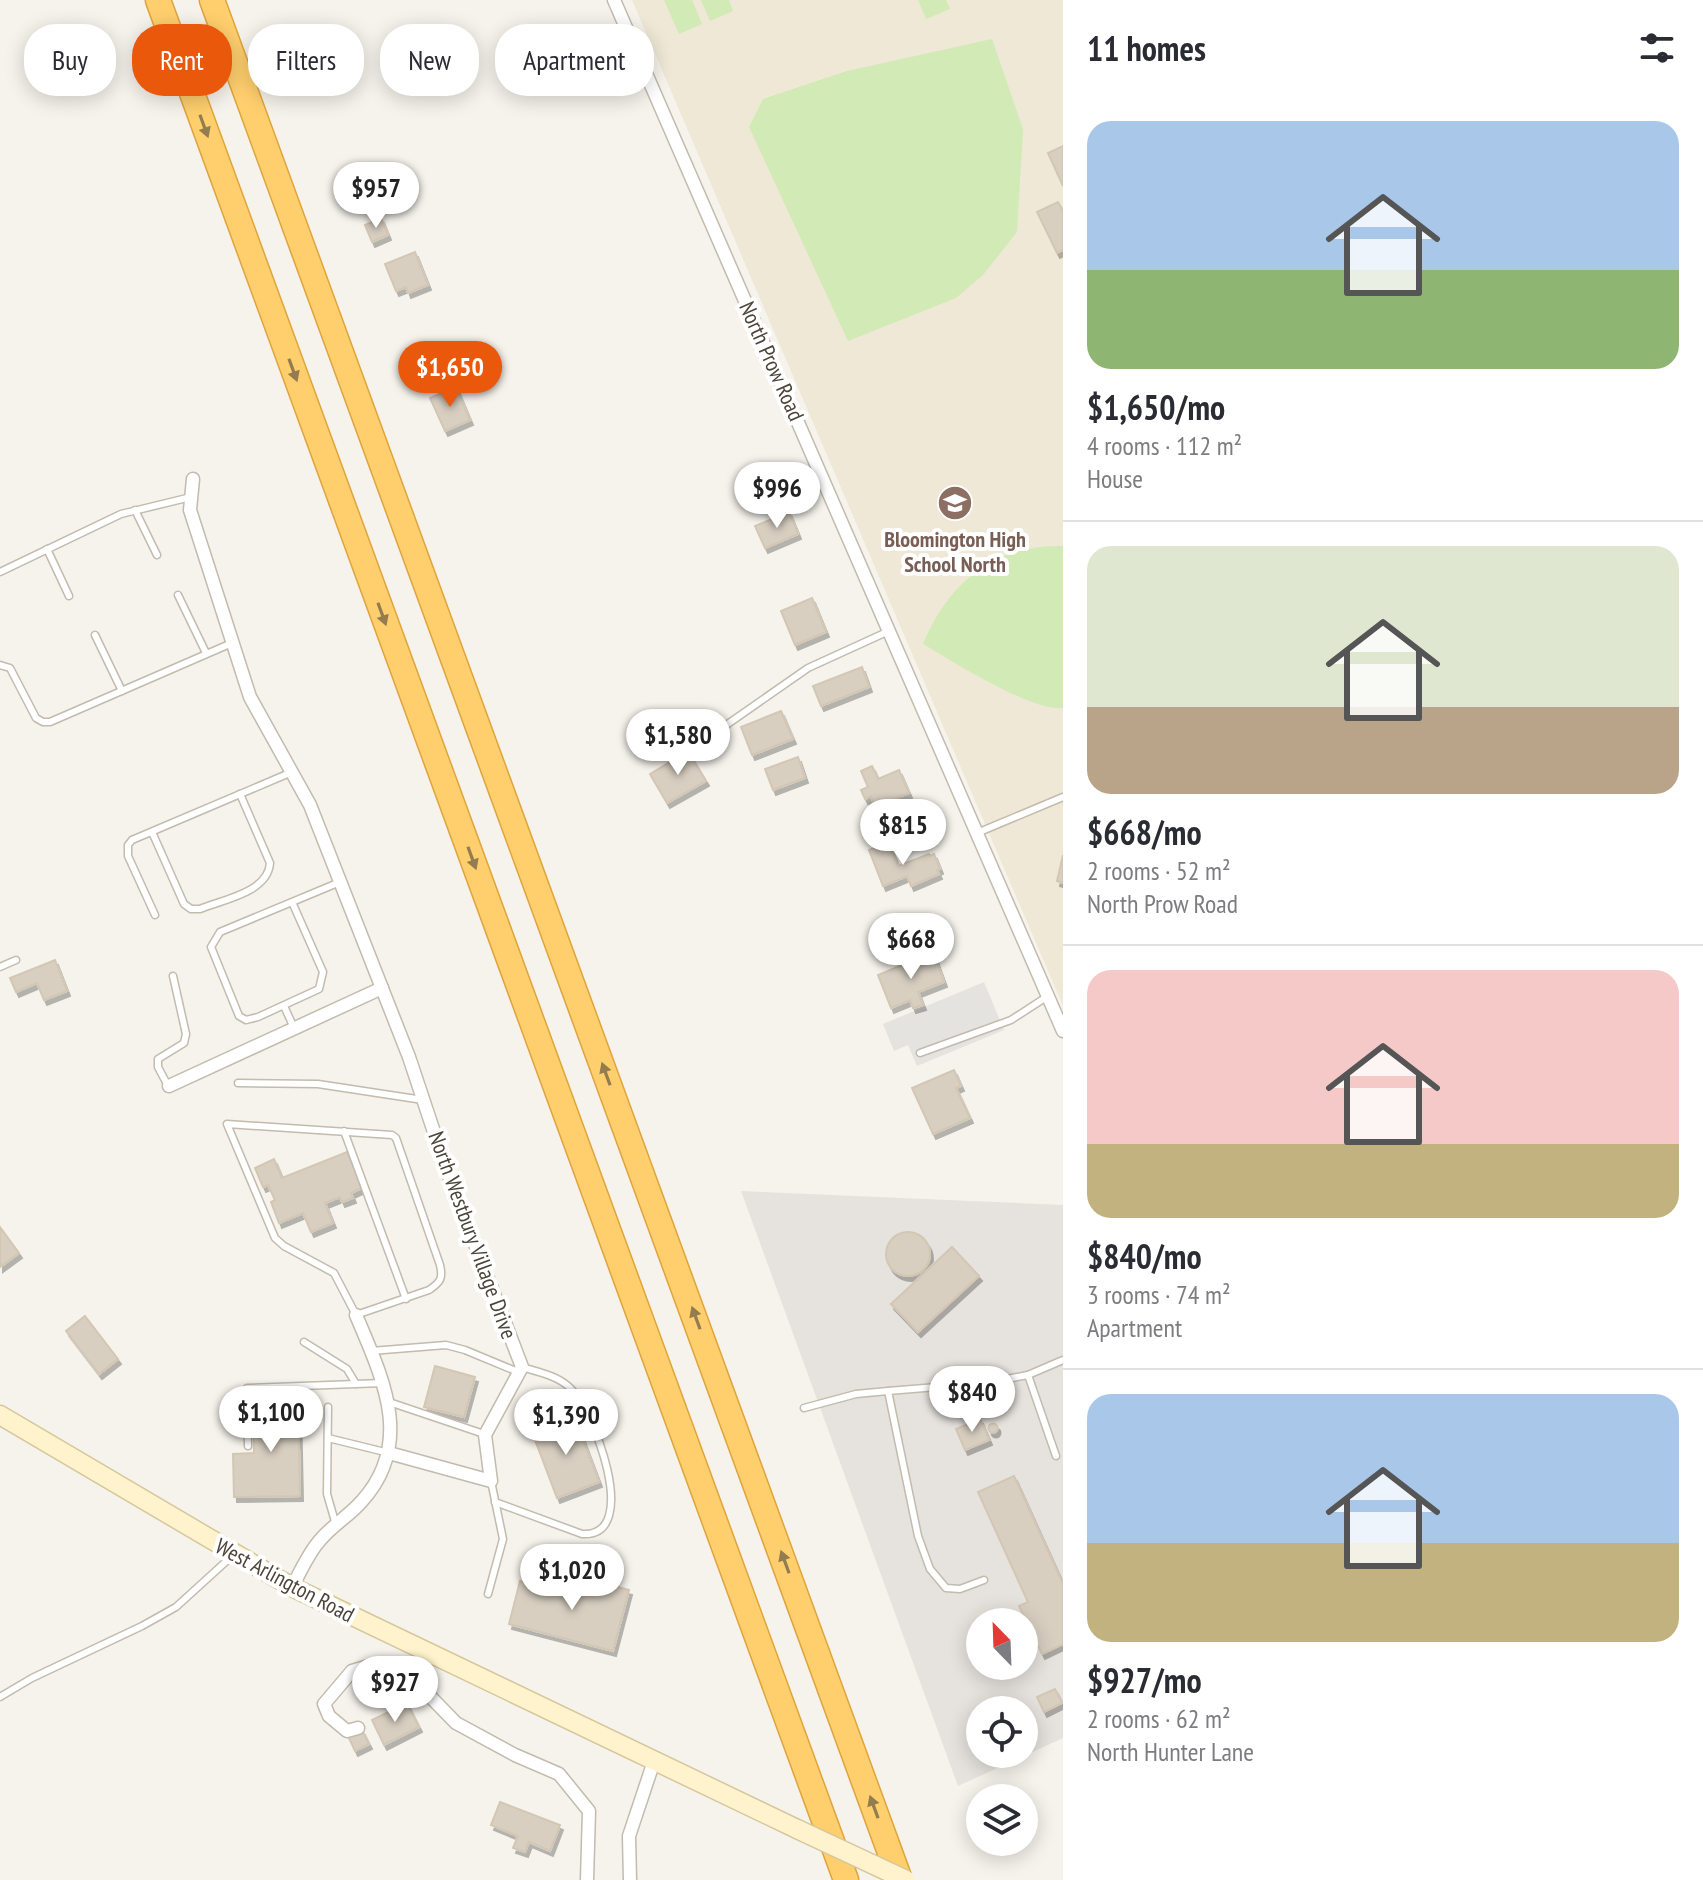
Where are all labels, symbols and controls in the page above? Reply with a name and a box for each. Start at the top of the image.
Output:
chip: Buy [24,24,116,96]
chip: Rent [132,24,232,96]
chip: Filters [248,24,364,96]
chip: New [380,24,479,96]
chip: Apartment [495,24,654,96]
text: 11 homes [1087,26,1206,70]
icon: filters [1635,26,1679,70]
one-way arrow [198,114,211,138]
pin: $957 [329,162,423,230]
text: $957 [351,171,401,204]
icon: home [1311,173,1455,317]
street label: North Prow Road [733,297,811,425]
pin: $1,650 [385,341,515,409]
text: $1,650 [416,350,484,383]
one-way arrow [287,358,300,382]
text: $1,650/mo [1087,385,1225,429]
text: 4 rooms · 112 m² [1087,429,1242,462]
pin: $996 [730,462,824,530]
text: House [1087,462,1143,495]
text: $996 [752,471,802,504]
school or university icon: Bloomington High School North [936,484,974,522]
place label: Bloomington High School North [884,525,1026,578]
icon: home [1311,598,1455,742]
one-way arrow [377,602,389,626]
pin: $1,580 [613,709,743,777]
text: $1,580 [644,718,712,751]
pin: $815 [856,799,950,867]
text: $815 [878,808,928,841]
text: $668/mo [1087,810,1202,854]
one-way arrow [466,846,479,870]
text: 2 rooms · 52 m² [1087,854,1231,887]
text: North Prow Road [1087,887,1238,920]
pin: $668 [864,913,958,981]
text: $668 [886,922,936,955]
icon: home [1311,1022,1455,1166]
one-way arrow [599,1062,612,1086]
street label: North Westbury Village Drive [422,1127,524,1343]
text: $840/mo [1087,1234,1202,1278]
text: 3 rooms · 74 m² [1087,1278,1231,1311]
one-way arrow [689,1306,701,1330]
text: Apartment [1087,1311,1182,1344]
pin: $840 [925,1366,1019,1434]
text: $840 [947,1375,997,1408]
pin: $1,100 [206,1386,336,1454]
pin: $1,390 [501,1389,631,1457]
text: $1,100 [237,1395,305,1428]
text: $1,390 [532,1398,600,1431]
icon: home [1311,1446,1455,1590]
street label: West Arlington Road [211,1532,359,1628]
pin: $1,020 [507,1544,637,1612]
one-way arrow [778,1550,791,1574]
text: $1,020 [538,1553,606,1586]
north arrow [966,1608,1038,1680]
map controls [966,1608,1038,1856]
pin: $927 [348,1656,442,1724]
text: $927/mo [1087,1658,1202,1702]
text: $927 [370,1665,420,1698]
button: locate [966,1696,1038,1768]
text: 2 rooms · 62 m² [1087,1702,1231,1735]
text: North Hunter Lane [1087,1735,1254,1768]
button: layers [966,1784,1038,1856]
one-way arrow [867,1795,879,1819]

